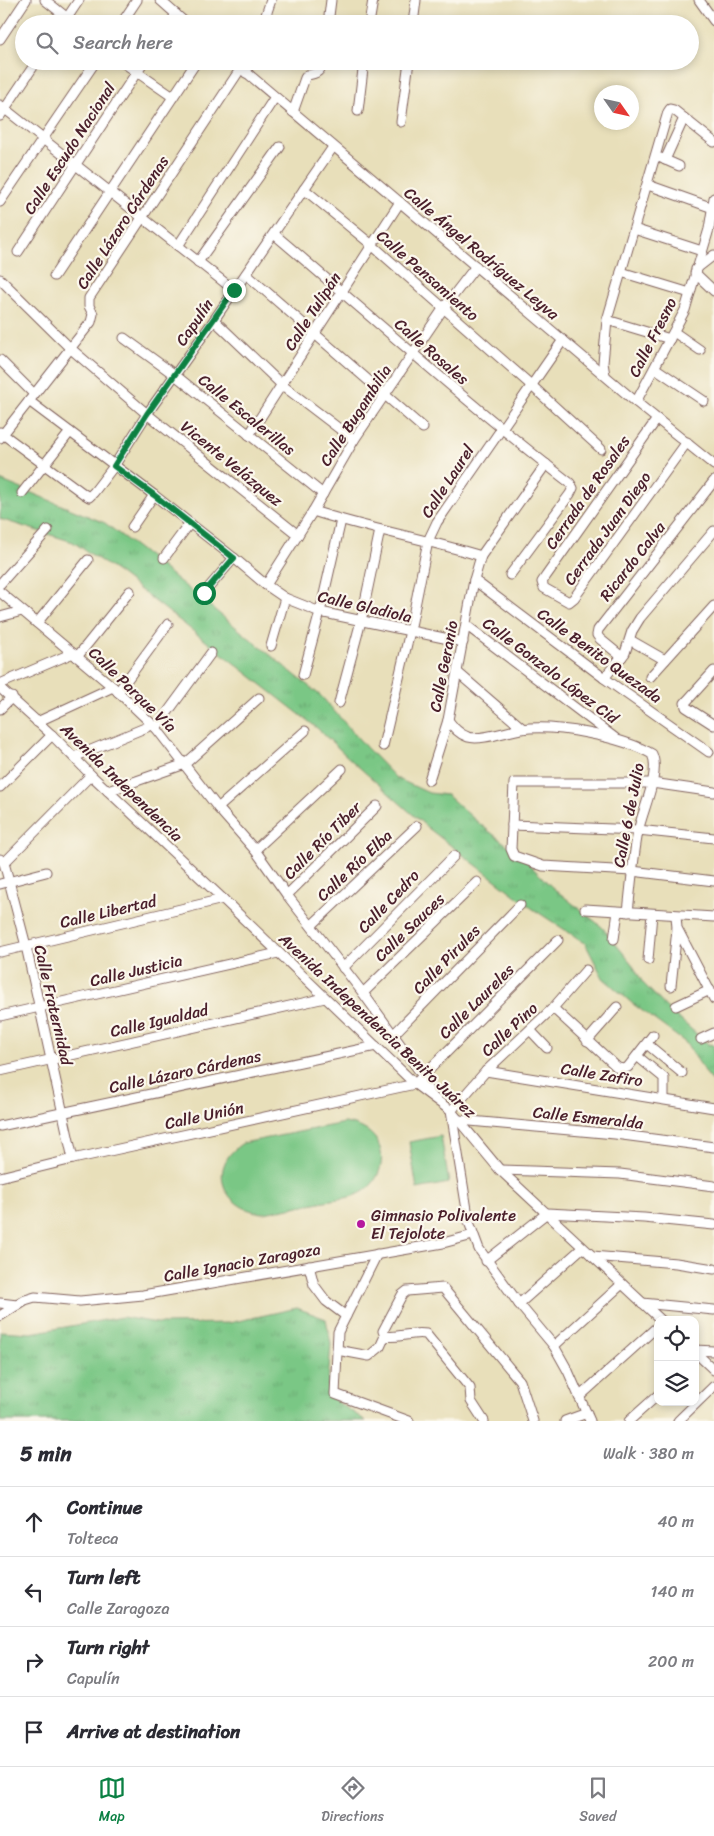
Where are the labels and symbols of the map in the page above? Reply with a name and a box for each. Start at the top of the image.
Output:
street label: Calle Escudo Nacional [16,76,124,220]
north arrow [594,85,639,130]
street label: Calle Lázaro Cárdenas [68,149,177,295]
street label: Calle Ángel Rodríguez Leyva [397,179,567,328]
street label: Calle Pensamiento [370,222,486,329]
street label: Calle Tulipán [276,266,349,357]
route end [223,279,246,302]
street label: Capulín [167,292,222,352]
street label: Calle Fresno [620,292,685,382]
street label: Calle Rosales [387,310,476,393]
street label: Calle Bugambilia [311,358,399,472]
street label: Calle Escalerillas [192,366,302,463]
street label: Vicente Velázquez [174,413,290,514]
street label: Cerrada de Rosales [537,428,638,556]
street label: Calle Laurel [413,438,482,524]
street label: Cerrada Juan Diego [556,465,659,592]
street label: Ricardo Calva [592,514,674,608]
route start [193,582,216,605]
street label: Calle Gladiola [315,582,415,631]
street label: Calle Benito Quezada [531,600,669,711]
street label: Calle Gonzalo López Cid [476,609,627,733]
street label: Calle Geranio [420,618,467,714]
street label: Calle Parque Vía [81,639,184,739]
street label: Avenida Independencia [53,715,191,850]
street label: Calle 6 de Julio [604,760,653,870]
street label: Calle Río Tiber [276,793,370,887]
street label: Calle Río Elba [309,822,399,909]
street label: Calle Cedro [350,862,427,940]
street label: Calle Sauces [367,885,452,969]
street label: Calle Libertad [57,886,161,937]
street label: Calle Pirules [405,917,488,1001]
street label: Avenida Independencia Benito Juárez [271,925,484,1126]
street label: Calle Fraternidad [26,942,82,1070]
street label: Calle Justicia [87,946,185,995]
street label: Calle Laureles [431,956,522,1046]
street label: Calle Igualdad [107,995,213,1046]
street label: Calle Pino [474,995,545,1064]
street label: Calle Lázaro Cárdenas [106,1041,264,1102]
street label: Calle Zafiro [559,1054,645,1095]
street label: Calle Unión [162,1093,247,1138]
street label: Calle Esmeralda [531,1097,645,1138]
place label: Gimnasio Polivalente El Tejolote [371,1201,516,1248]
marker: Gimnasio Polivalente El Tejolote [355,1218,367,1230]
street label: Calle Ignacio Zaragoza [162,1234,323,1291]

